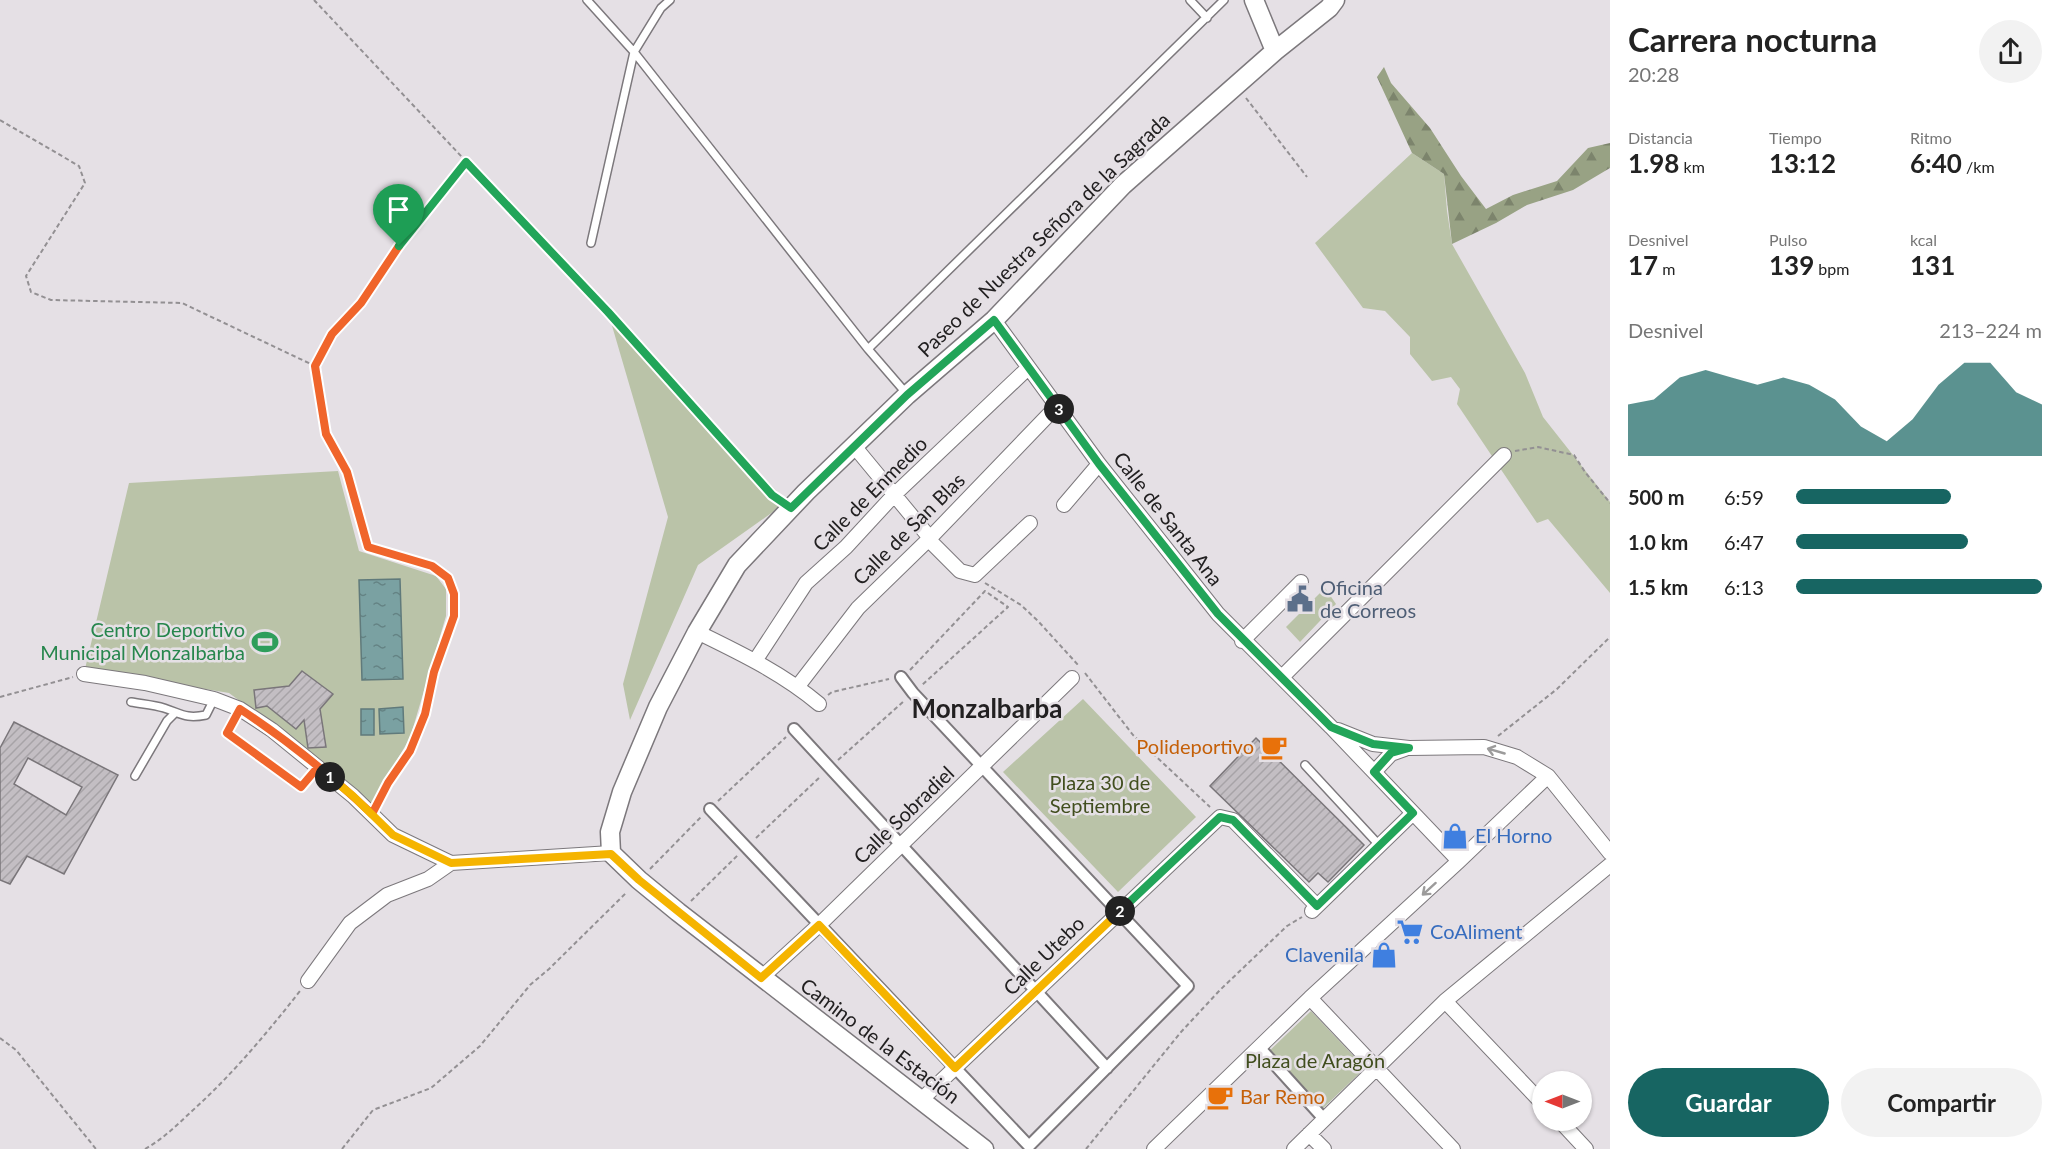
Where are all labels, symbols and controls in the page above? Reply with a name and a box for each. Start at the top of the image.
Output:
text: Carrera nocturna [1628,19,1877,59]
button: share [1979,20,2042,83]
text: 20:28 [1628,62,1679,86]
street label: Paseo de Nuestra Señora de la Sagrada [912,107,1174,361]
text: Distancia [1628,128,1693,147]
text: Tiempo [1769,128,1822,147]
text: Ritmo [1910,128,1952,147]
text: 1.98 [1628,147,1679,179]
text: 13:12 [1769,147,1836,179]
text: 6:40 [1910,147,1962,179]
text: km [1679,157,1705,176]
text: /km [1962,157,1995,176]
pin [373,184,424,246]
icon: arrive [382,193,415,226]
text: Desnivel [1628,230,1688,249]
text: Pulso [1769,230,1807,249]
text: kcal [1910,230,1937,249]
text: 17 [1628,249,1658,281]
text: 139 [1769,249,1814,281]
text: 131 [1910,249,1955,281]
text: m [1658,259,1675,278]
text: bpm [1814,259,1849,278]
text: Desnivel [1628,318,1704,342]
text: 213–224 m [1939,318,2042,342]
pin: 3 [1044,394,1074,424]
text: 3 [1054,399,1064,418]
street label: Calle de Enmedio [807,431,932,556]
street label: Calle de Santa Ana [1109,447,1228,590]
street label: Calle de San Blas [847,467,969,589]
text: 500 m [1628,485,1684,509]
text: 6:59 [1724,485,1764,509]
text: 1.0 km [1628,530,1688,554]
text: 6:47 [1724,530,1764,554]
place label: Oficina de Correos [1320,575,1416,622]
text: 1.5 km [1628,575,1688,599]
text: 6:13 [1724,575,1764,599]
public building icon: Oficina de Correos [1285,584,1315,614]
place label: Centro Deportivo Municipal Monzalbarba [40,617,245,664]
sports icon: Centro Deportivo Municipal Monzalbarba [250,627,280,657]
district label: Monzalbarba [912,692,1062,724]
cafe icon: Polideportivo [1259,732,1289,762]
place label: Polideportivo [1136,734,1254,758]
one-way arrow [1486,745,1505,756]
street label: Calle Sobradiel [848,760,958,868]
pin: 1 [315,762,345,792]
text: 1 [325,767,335,786]
park label: Plaza 30 de Septiembre [1050,770,1150,817]
shop icon: El Horno [1440,821,1470,851]
place label: El Horno [1475,823,1552,847]
one-way arrow [1422,881,1437,895]
pin: 2 [1105,896,1135,926]
text: 2 [1115,901,1125,920]
street label: Calle Utebo [998,911,1089,1000]
supermarket icon: CoAliment [1395,917,1425,947]
place label: CoAliment [1430,919,1522,943]
shop icon: Clavenila [1369,940,1399,970]
place label: Clavenila [1285,942,1364,966]
street label: Camino de la Estación [796,973,965,1108]
park label: Plaza de Aragón [1245,1048,1385,1072]
button: Guardar [1628,1068,1829,1137]
button: Compartir [1841,1068,2042,1137]
north arrow [1532,1071,1592,1131]
map controls [1532,1071,1592,1131]
cafe icon: Bar Remo [1205,1082,1235,1112]
place label: Bar Remo [1240,1084,1325,1108]

